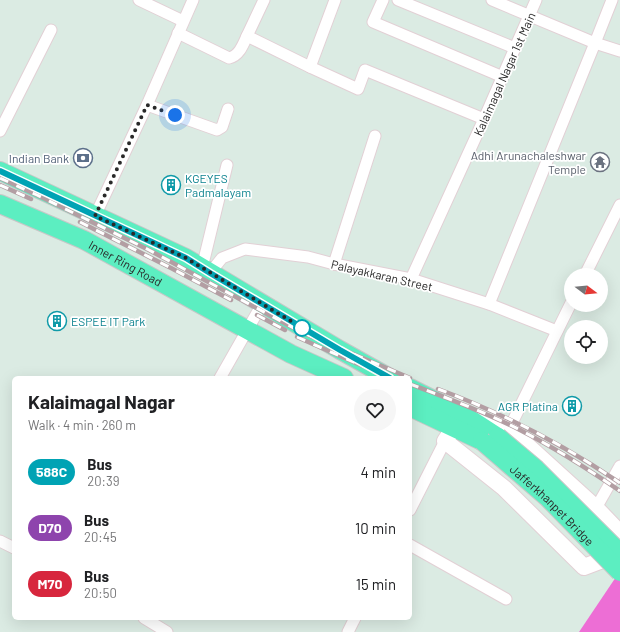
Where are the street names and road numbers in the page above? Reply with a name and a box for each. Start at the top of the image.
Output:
street label: Kalaimagal Nagar 1st Main [470,10,538,138]
street label: Inner Ring Road [87,237,165,289]
street label: Palayakkaran Street [330,257,434,293]
street label: Jafferkhanpet Bridge [507,462,597,548]

